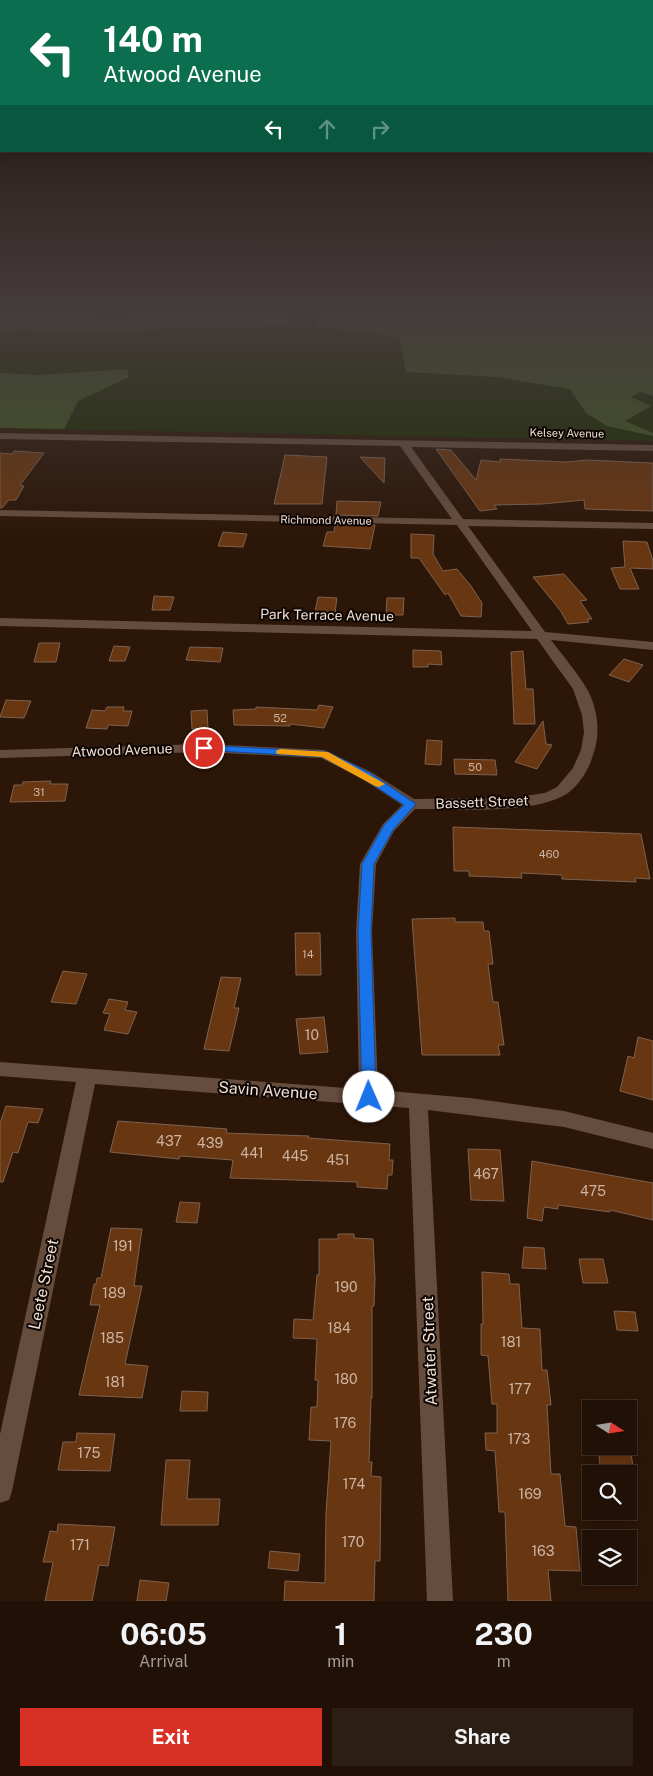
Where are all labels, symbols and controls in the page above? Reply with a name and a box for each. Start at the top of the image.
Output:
text: 140 m [103,19,203,60]
icon: left [20,20,85,85]
text: Atwood Avenue [103,61,262,87]
icon: left [260,115,288,143]
icon: ahead [313,115,341,143]
icon: right [366,115,394,143]
street label: Kelsey Avenue [530,426,604,440]
street label: Richmond Avenue [280,513,372,527]
street label: Park Terrace Avenue [260,606,394,624]
house number: 52 [273,712,287,724]
pin [183,727,225,769]
icon: arrive [190,734,218,762]
street label: Atwood Avenue [71,740,173,760]
house number: 50 [468,761,482,773]
house number: 31 [33,786,45,798]
street label: Bassett Street [435,792,529,812]
house number: 460 [539,848,559,860]
house number: 14 [302,948,314,960]
house number: 10 [305,1027,319,1043]
position arrow [342,1070,394,1122]
street label: Savin Avenue [218,1078,318,1103]
house number: 437 [156,1133,182,1149]
house number: 439 [197,1135,223,1151]
house number: 441 [240,1145,264,1161]
house number: 445 [282,1148,308,1164]
house number: 451 [326,1152,350,1168]
house number: 467 [473,1166,499,1182]
house number: 475 [580,1183,606,1199]
street label: Leete Street [25,1237,62,1331]
house number: 191 [113,1238,133,1254]
house number: 190 [335,1279,357,1295]
house number: 189 [102,1285,126,1301]
street label: Atwater Street [418,1296,441,1406]
house number: 184 [327,1320,351,1336]
house number: 185 [100,1330,124,1346]
house number: 181 [501,1334,521,1350]
house number: 180 [334,1371,358,1387]
house number: 181 [105,1374,125,1390]
house number: 177 [509,1381,531,1397]
north arrow [582,1400,638,1455]
map controls [582,1400,637,1585]
house number: 176 [334,1415,357,1431]
house number: 173 [508,1431,531,1447]
house number: 175 [77,1445,101,1461]
button: search [582,1465,637,1520]
house number: 174 [343,1476,365,1492]
house number: 169 [518,1486,542,1502]
button: layers [582,1530,637,1585]
house number: 170 [342,1534,364,1550]
house number: 171 [70,1537,90,1553]
house number: 163 [531,1543,555,1559]
text: 06:05 [120,1616,207,1652]
text: 1 [334,1616,347,1652]
text: 230 [475,1616,533,1652]
text: Arrival [139,1652,188,1671]
text: min [327,1652,354,1671]
text: m [497,1652,511,1671]
button: Exit [20,1708,322,1766]
button: Share [332,1708,633,1766]

